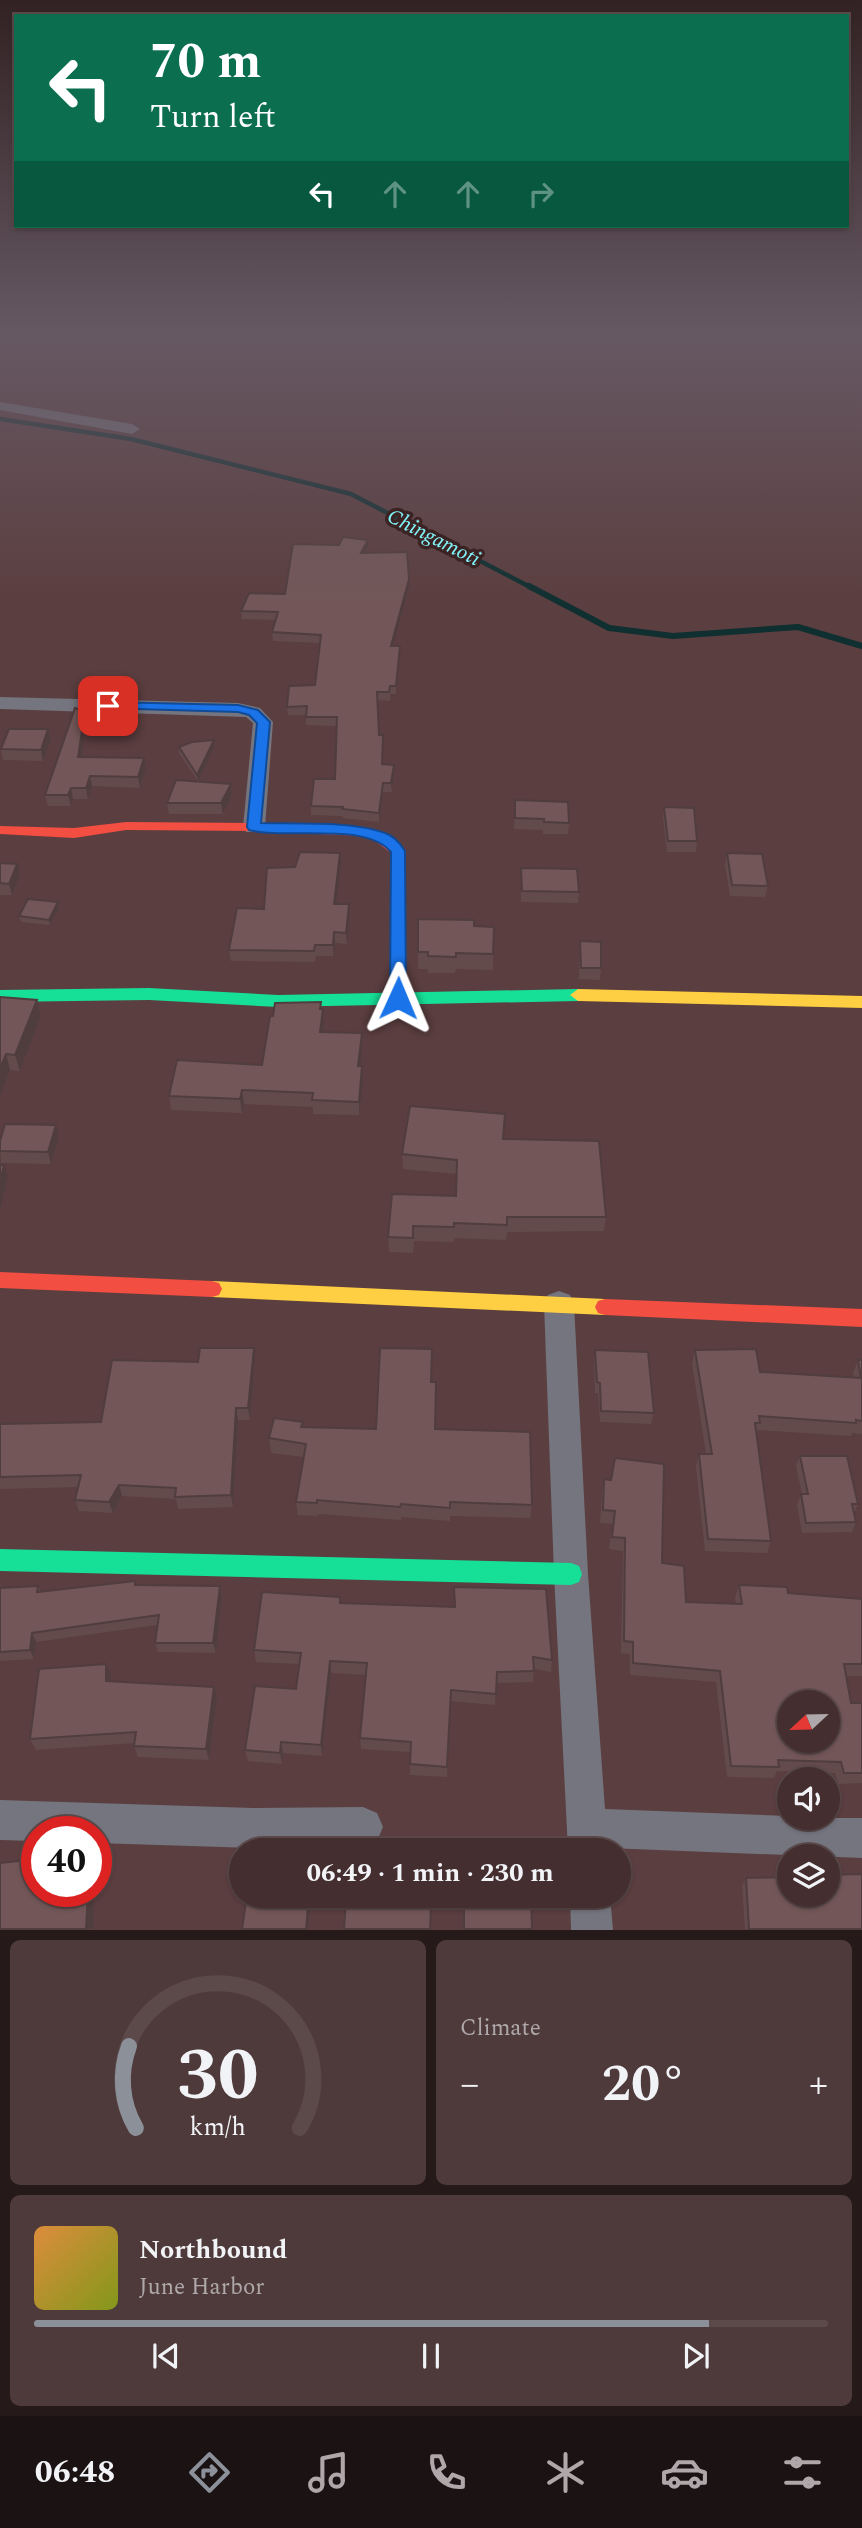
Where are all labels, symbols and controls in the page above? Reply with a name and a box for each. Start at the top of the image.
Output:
text: 70 m [150,25,261,100]
icon: left [35,42,126,133]
text: Turn left [150,93,276,142]
icon: left [303,175,341,213]
icon: ahead [376,175,414,213]
icon: ahead [449,175,487,213]
icon: right [522,175,560,213]
water label: Chingamoti [381,501,486,575]
pin [78,676,138,736]
icon: arrive [89,687,127,725]
position arrow [361,961,435,1035]
north arrow [777,1690,840,1754]
map controls [777,1690,840,1907]
button: sound [777,1767,840,1830]
speed limit sign: 40 [21,1816,112,1907]
button: layers [777,1844,840,1907]
text: 06:49 · 1 min · 230 m [306,1853,554,1893]
text: Climate [460,2011,541,2046]
text: 30 [177,2022,259,2133]
text: 20° [602,2045,686,2124]
text: − [460,2056,479,2114]
text: + [809,2056,828,2114]
text: km/h [190,2109,246,2147]
text: Northbound [139,2230,287,2270]
text: June Harbor [139,2270,264,2305]
icon: previous [147,2337,185,2375]
icon: pause [412,2337,450,2375]
icon: next [677,2337,715,2375]
text: 06:48 [35,2448,115,2497]
icon: directions [185,2448,234,2497]
icon: music [304,2448,353,2497]
icon: phone [422,2448,471,2497]
icon: climate [541,2448,590,2497]
icon: car [660,2448,709,2497]
icon: filters [778,2448,827,2497]

